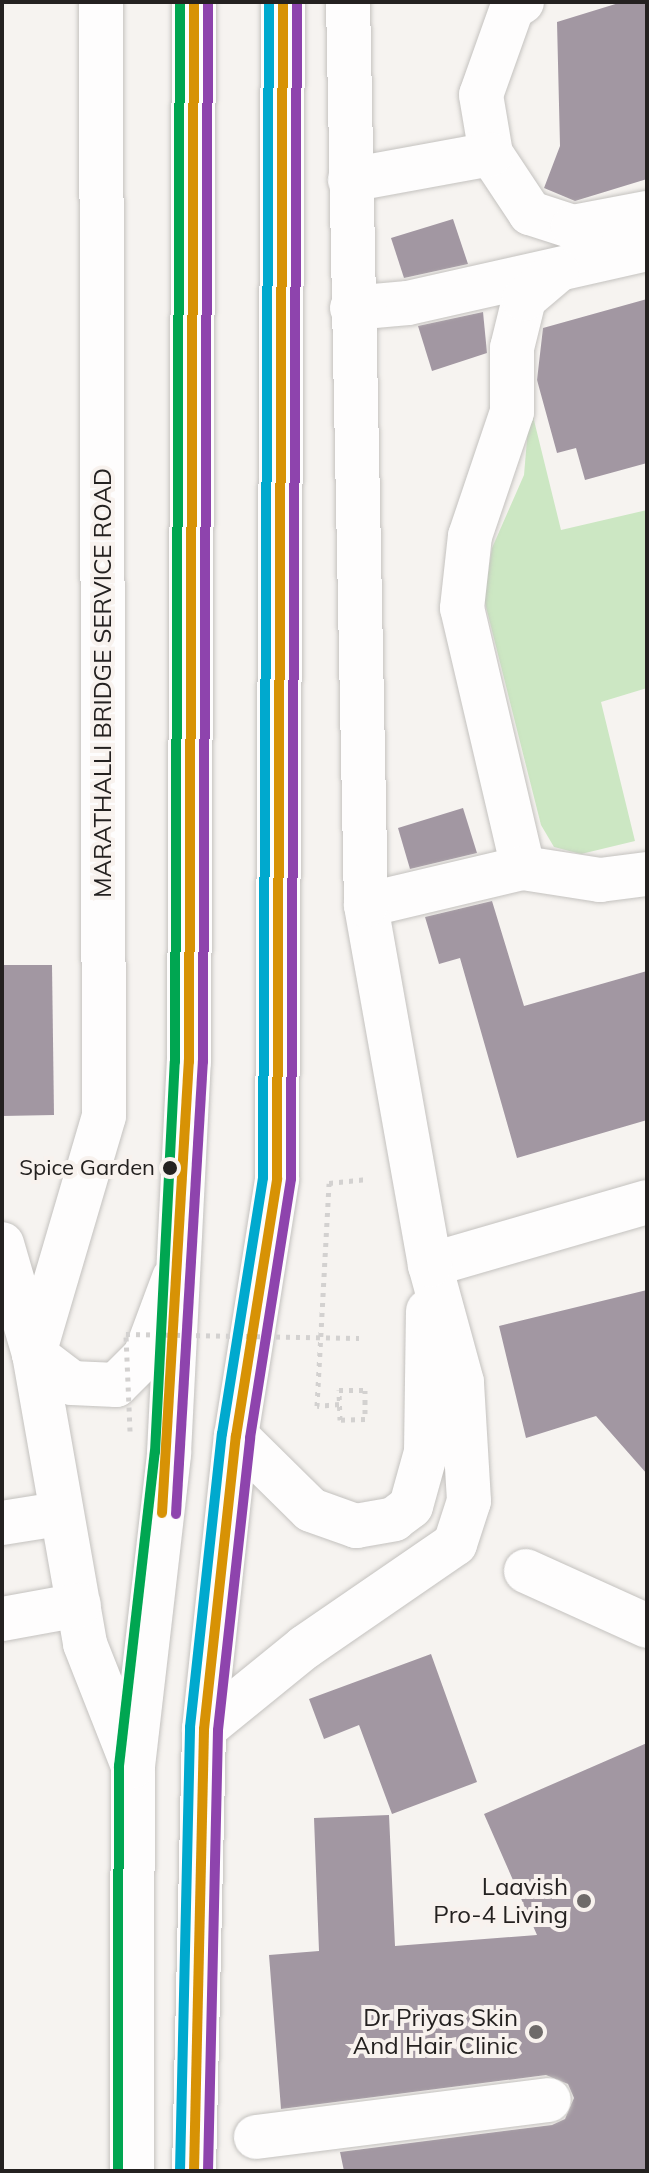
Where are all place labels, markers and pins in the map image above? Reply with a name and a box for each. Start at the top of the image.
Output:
place label: Spice Garden [19,1155,155,1181]
marker: Spice Garden [162,1160,178,1176]
place label: Laavish Pro-4 Living [433,1873,568,1929]
marker: Laavish Pro-4 Living [575,1892,593,1910]
place label: Dr Priyas Skin And Hair Clinic [353,2004,518,2060]
marker: Dr Priyas Skin And Hair Clinic [525,2021,547,2043]

